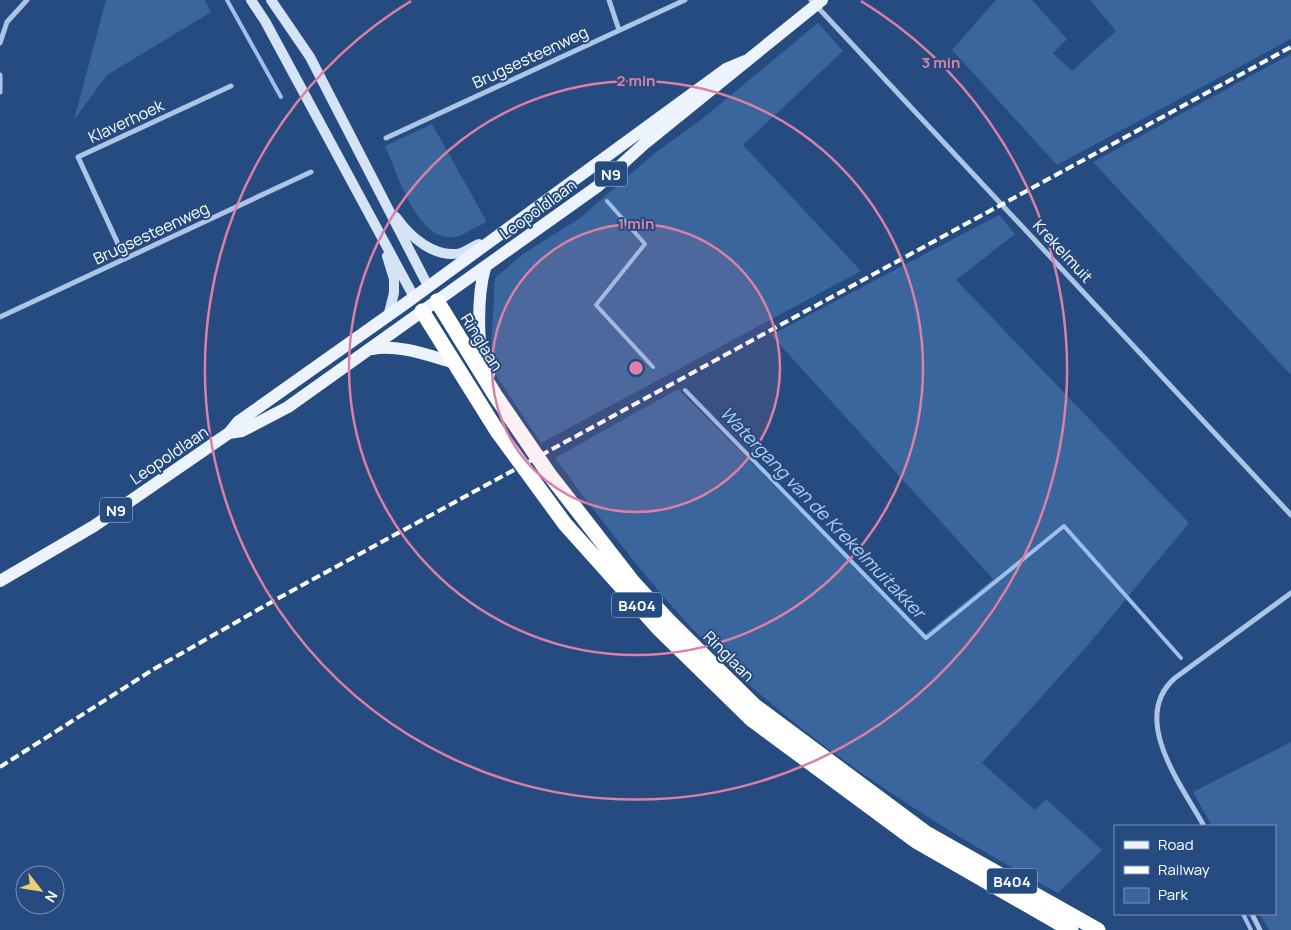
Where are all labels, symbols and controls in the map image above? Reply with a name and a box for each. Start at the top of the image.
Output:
street label: Brugsesteenweg [468,21,592,93]
text: 3 min [922,52,960,73]
text: 2 min [616,70,656,91]
street label: Klaverhoek [85,93,168,148]
road number: N9 [595,162,627,186]
street label: Leopoldlaan [495,174,581,244]
street label: Brugsesteenweg [89,197,213,269]
text: 1 min [618,213,654,234]
street label: Krekelmuit [1028,215,1098,287]
street label: Ringlaan [456,309,508,375]
centre of rings [627,359,645,377]
water label: Watergang van de Krekelmuitakker [715,401,933,625]
street label: Leopoldlaan [125,421,213,489]
road number: N9 [100,498,132,522]
road number: B404 [612,592,662,618]
street label: Ringlaan [699,626,759,686]
legend [1114,825,1276,915]
text: Road [1158,834,1194,855]
text: Railway [1158,859,1210,880]
north arrow [15,865,65,915]
road number: B404 [987,868,1037,894]
text: Park [1158,884,1188,905]
text: N [41,888,62,906]

